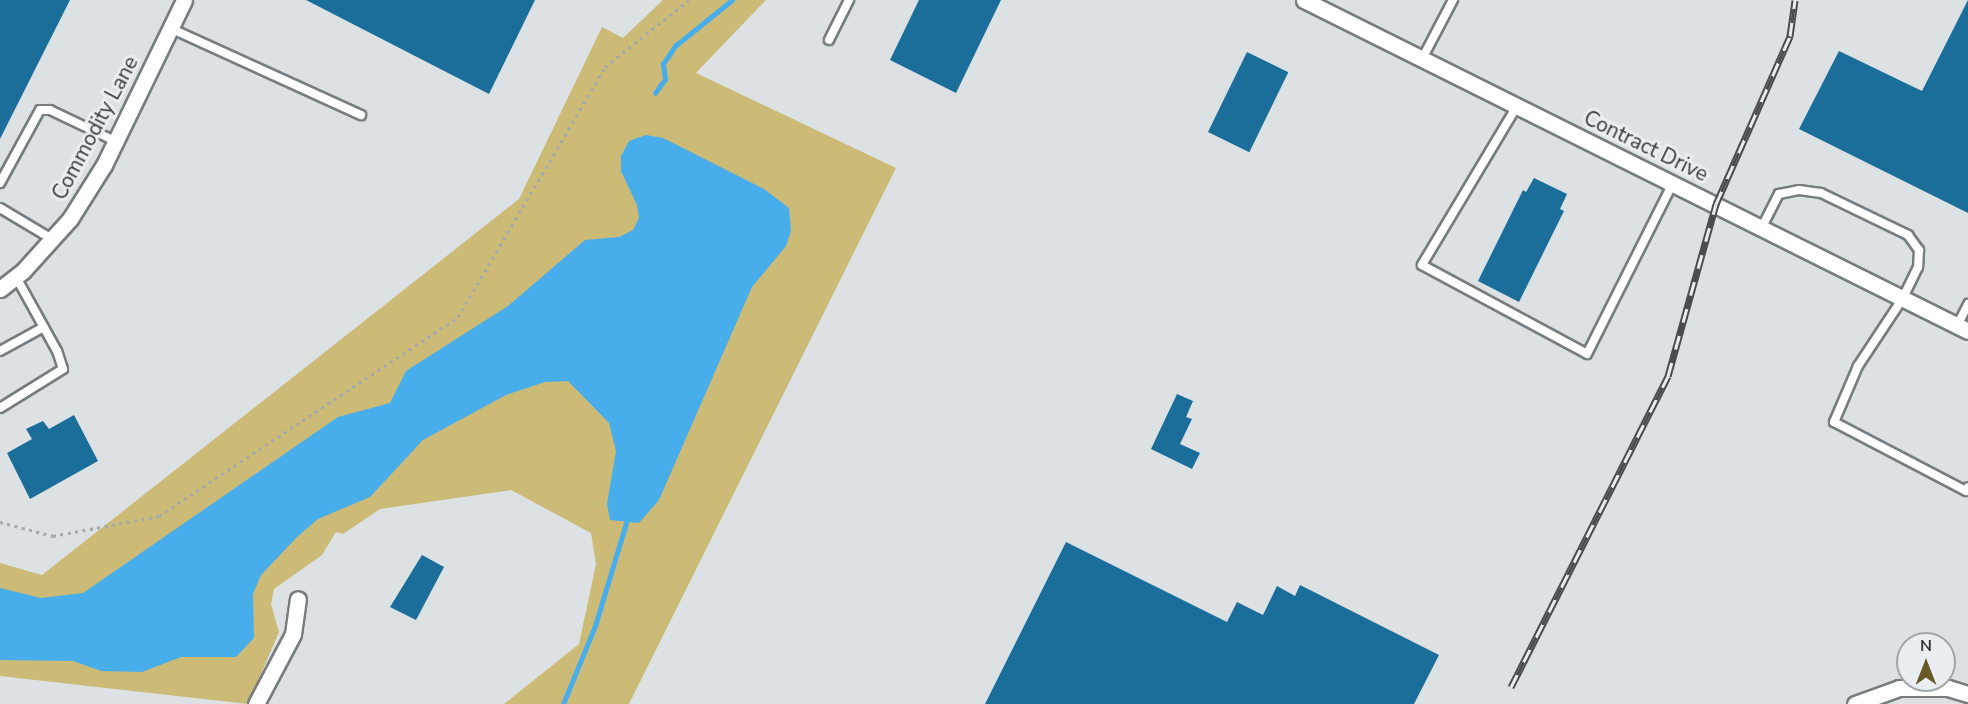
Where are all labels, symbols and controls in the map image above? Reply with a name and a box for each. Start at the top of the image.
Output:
street label: Commodity Lane [47,52,143,204]
street label: Contract Drive [1580,105,1712,187]
north arrow [1896,632,1956,692]
text: N [1920,635,1932,657]

